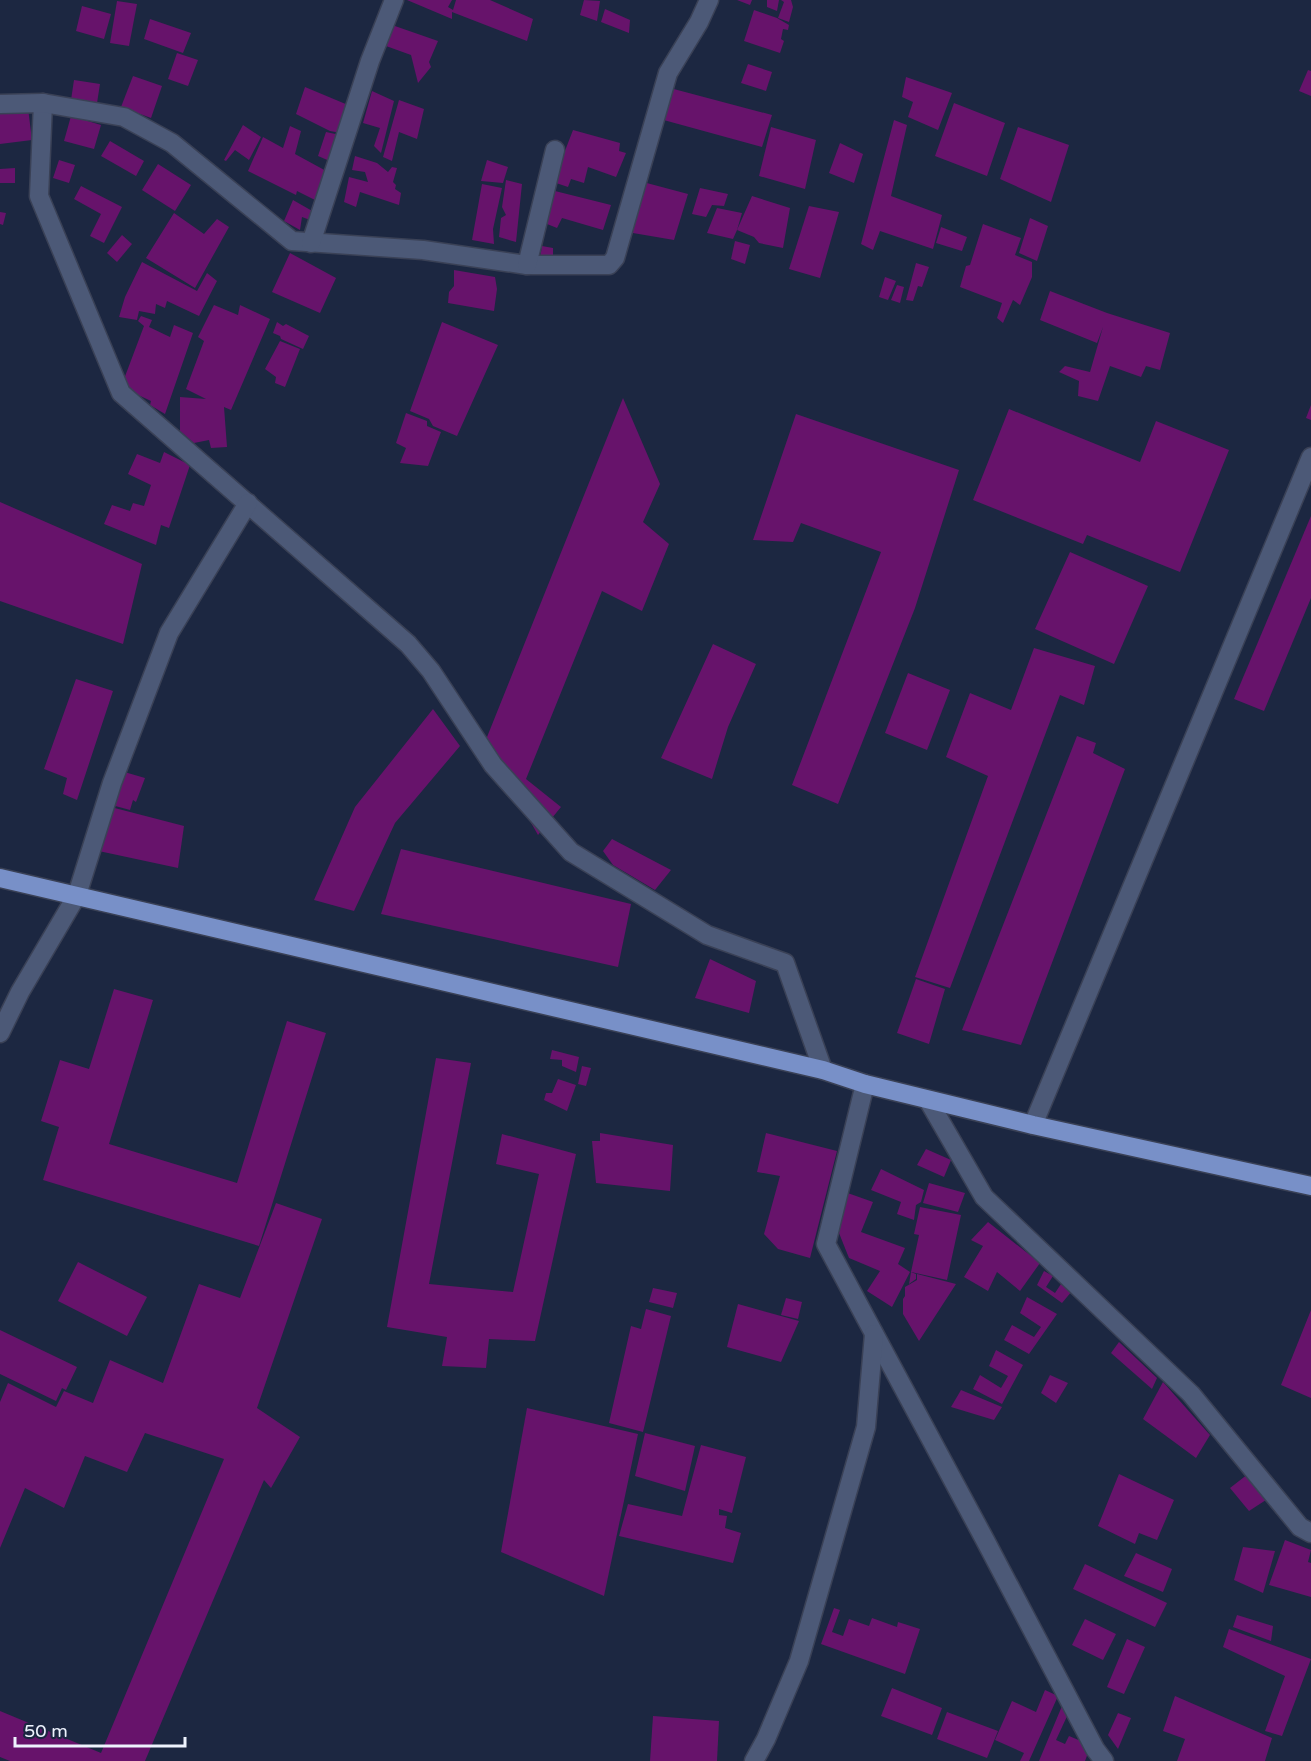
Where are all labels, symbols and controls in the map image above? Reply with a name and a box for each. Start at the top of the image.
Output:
scale bar [15,1710,184,1748]
text: 50 m [24,1720,68,1742]

